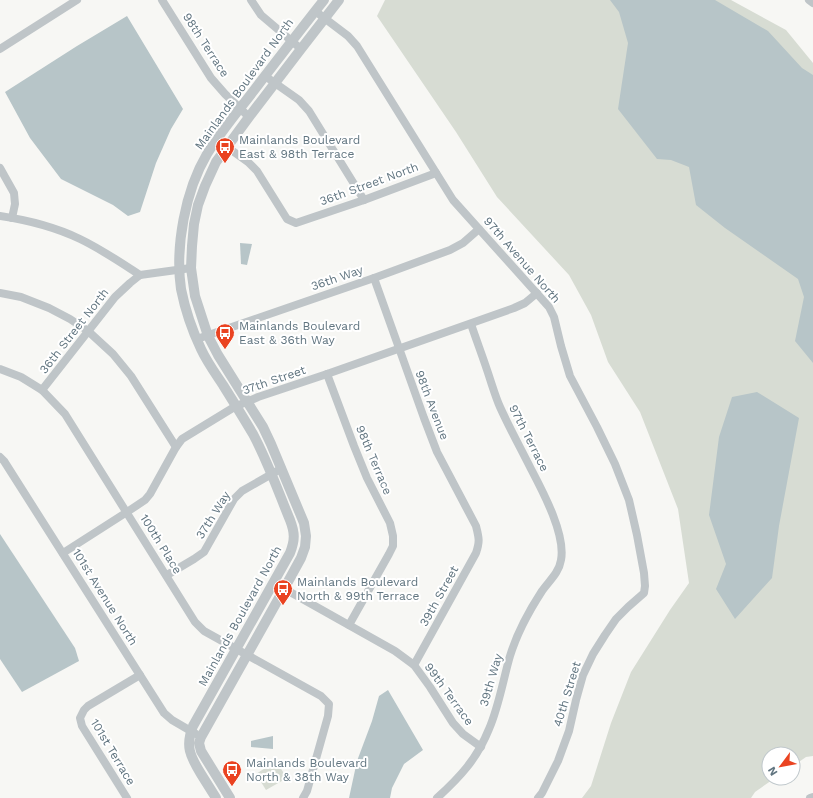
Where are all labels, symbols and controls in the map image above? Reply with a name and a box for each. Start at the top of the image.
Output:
street label: 98th Terrace [180,10,232,80]
street label: Mainlands Boulevard North [192,16,296,152]
place label: Mainlands Boulevard East & 98th Terrace [239,133,360,161]
bus stop icon: Mainlands Boulevard East & 98th Terrace [214,136,236,164]
street label: 36th Street North [318,160,420,208]
street label: 97th Avenue North [481,214,563,306]
street label: 36th Way [309,262,366,293]
street label: 36th Street North [36,286,112,376]
place label: Mainlands Boulevard East & 36th Way [239,319,360,347]
bus stop icon: Mainlands Boulevard East & 36th Way [214,322,236,350]
street label: 37th Street [241,363,307,397]
street label: 98th Avenue [412,368,452,442]
street label: 97th Terrace [506,402,552,474]
street label: 98th Terrace [353,423,395,497]
street label: 37th Way [193,488,233,541]
street label: 100th Place [137,512,185,576]
street label: Mainlands Boulevard North [195,543,285,689]
street label: 101st Avenue North [70,546,140,648]
street label: 39th Street [417,563,461,629]
place label: Mainlands Boulevard North & 99th Terrace [297,575,420,603]
bus stop icon: Mainlands Boulevard North & 99th Terrace [272,578,294,606]
street label: 39th Way [477,651,505,708]
street label: 99th Terrace [422,660,476,728]
street label: 40th Street [550,660,584,728]
street label: 101st Terrace [88,716,138,788]
north arrow [761,746,801,786]
place label: Mainlands Boulevard North & 38th Way [246,756,367,784]
bus stop icon: Mainlands Boulevard North & 38th Way [221,759,243,787]
text: N [765,764,781,778]

